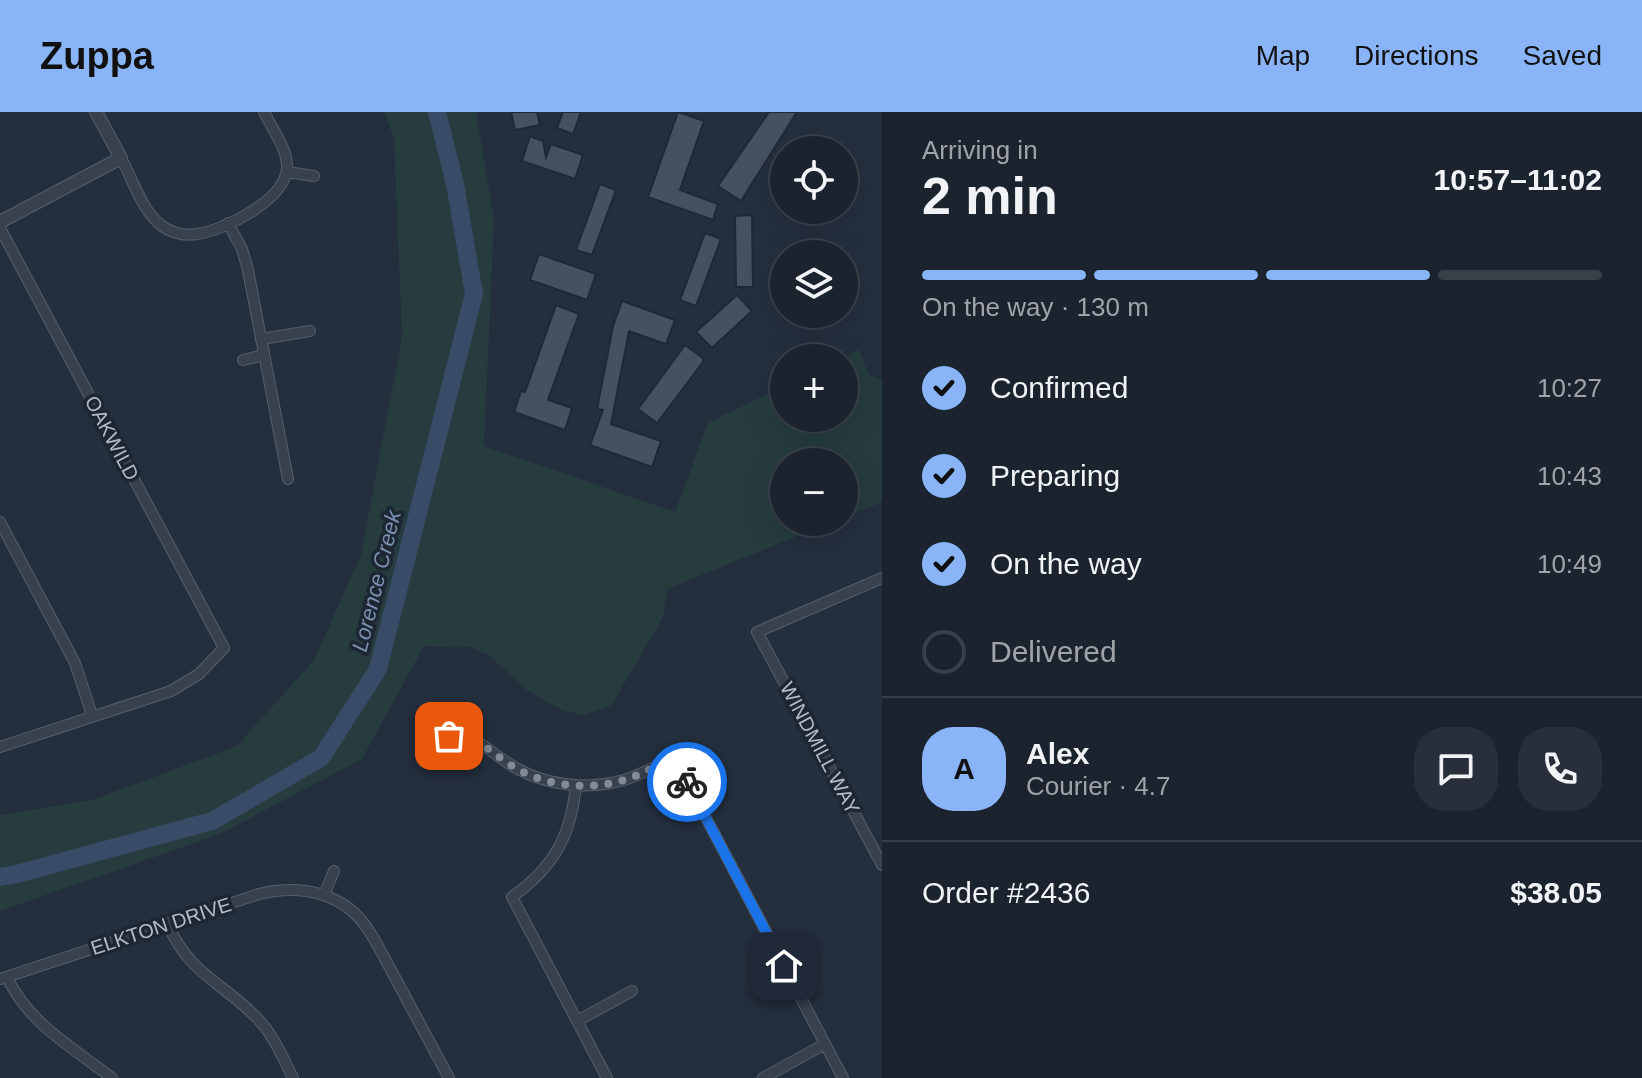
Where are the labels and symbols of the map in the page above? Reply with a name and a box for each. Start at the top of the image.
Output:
street label: OAKWILD [81,392,143,484]
water label: Lorence Creek [347,507,406,654]
street label: WINDMILL WAY [776,678,864,818]
pin [415,702,483,770]
courier [647,742,727,822]
street label: ELKTON DRIVE [88,893,234,959]
pin [750,932,818,1000]

